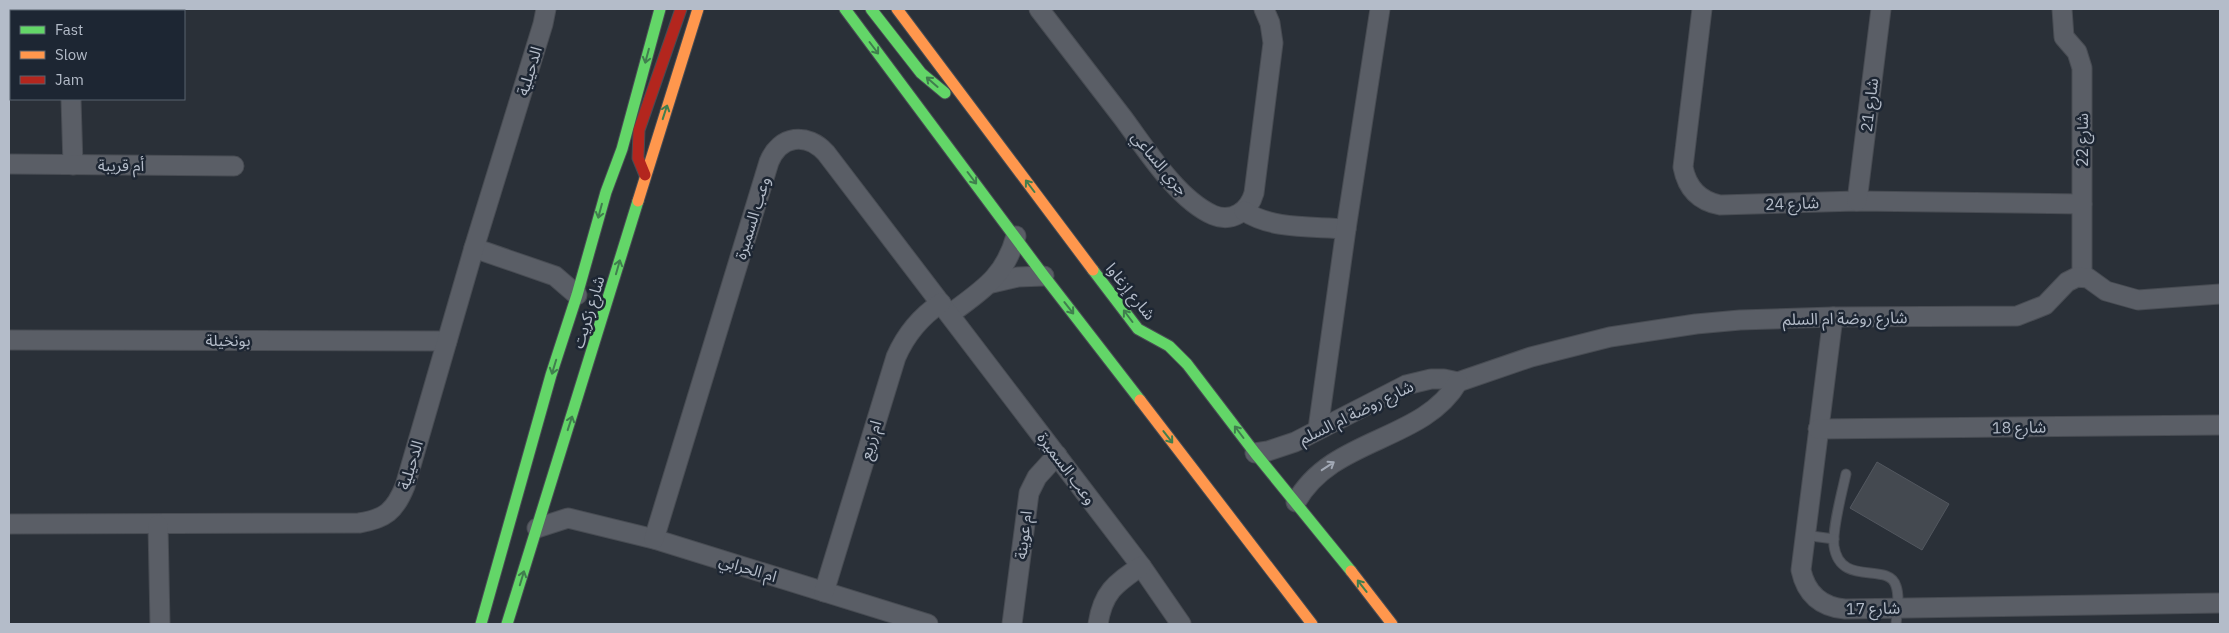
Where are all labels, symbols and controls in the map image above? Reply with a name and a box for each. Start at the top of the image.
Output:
legend [10,10,185,100]
text: Fast [55,20,83,39]
one-way arrow [869,41,880,54]
street label: الدحيلية [512,44,546,98]
text: Slow [55,45,88,64]
one-way arrow [642,47,651,63]
text: Jam [55,70,84,89]
one-way arrow [925,77,938,88]
street label: شارع 21 [1856,77,1885,133]
one-way arrow [661,104,670,120]
street label: شارع 22 [2072,113,2095,167]
street label: جري الساعي [1125,127,1193,201]
street label: أم قريبة [98,155,144,178]
one-way arrow [967,171,977,185]
street label: وعب السميرة [730,174,774,262]
one-way arrow [1025,179,1035,193]
street label: شارع 24 [1765,192,1820,217]
one-way arrow [595,203,604,219]
street label: شارع إزغاوا [1100,258,1160,326]
one-way arrow [614,260,624,276]
street label: شارع زكريت [567,273,611,352]
one-way arrow [1064,301,1074,315]
street label: شارع روضة ام السلم [1782,307,1908,332]
one-way arrow [1122,310,1133,323]
street label: بونخيلة [206,330,250,350]
one-way arrow [548,359,558,375]
street label: شارع روضة ام السلم [1296,376,1418,451]
one-way arrow [566,415,575,431]
street label: شارع 18 [1992,417,2046,440]
street label: ام زريع [855,418,888,463]
one-way arrow [1233,426,1244,439]
street label: وعب السميرة [1033,428,1101,508]
one-way arrow [1163,430,1174,443]
street label: الدحيلية [393,438,427,492]
one-way arrow [1321,461,1335,471]
street label: ام عوينة [1010,509,1039,561]
street label: ام الحرابي [716,550,779,589]
one-way arrow [517,570,527,586]
one-way arrow [1357,579,1367,593]
street label: شارع 17 [1846,598,1900,621]

